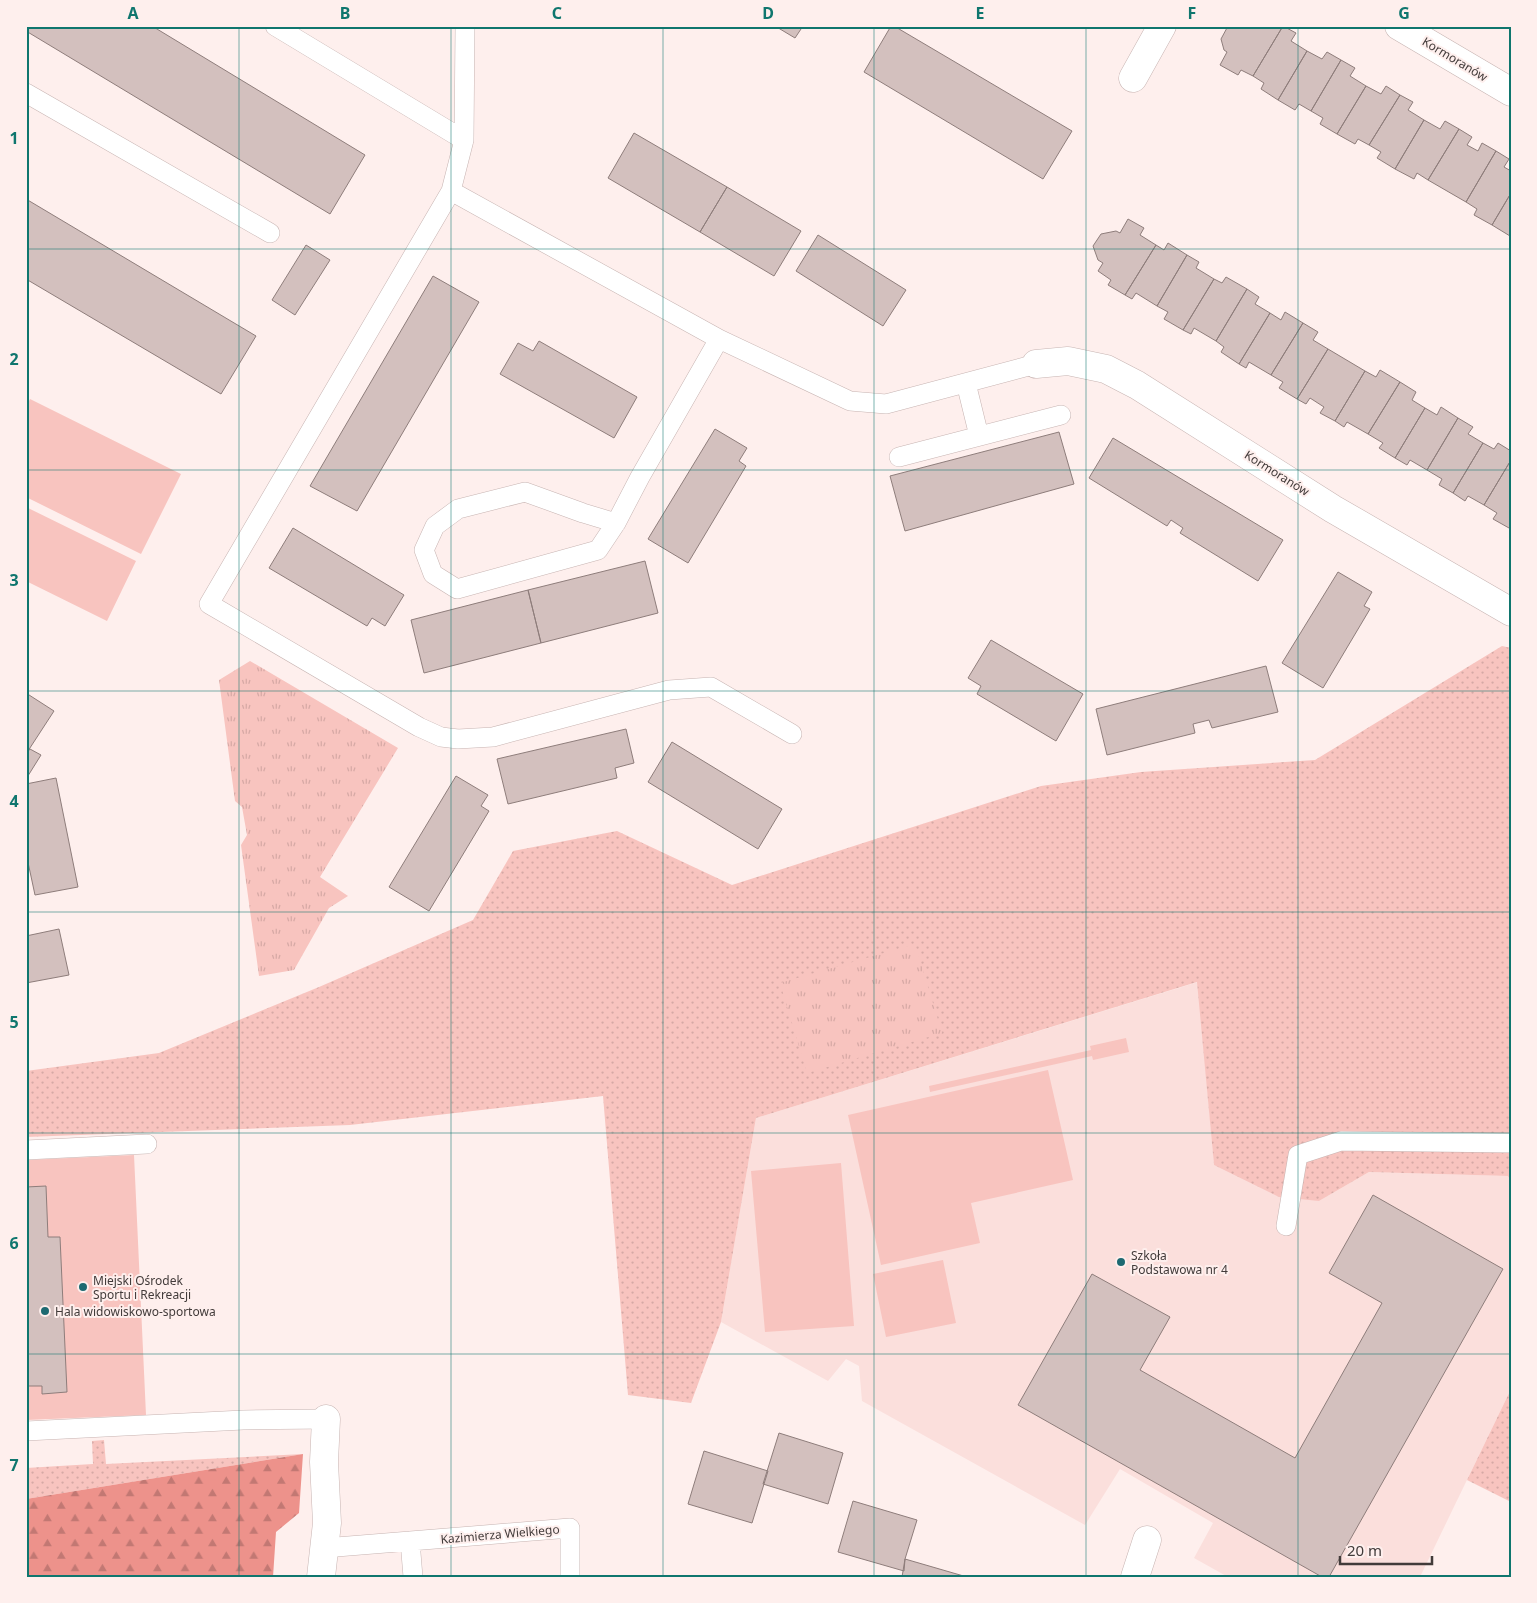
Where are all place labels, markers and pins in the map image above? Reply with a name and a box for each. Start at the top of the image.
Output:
place label: Szkoła Podstawowa nr 4 [1131,1247,1228,1278]
marker: Szkoła Podstawowa nr 4 [1115,1256,1127,1268]
place label: Miejski Ośrodek Sportu i Rekreacji [93,1272,191,1303]
marker: Miejski Ośrodek Sportu i Rekreacji [77,1281,89,1293]
place label: Hala widowiskowo-sportowa [55,1303,216,1320]
marker: Hala widowiskowo-sportowa [39,1305,51,1317]

